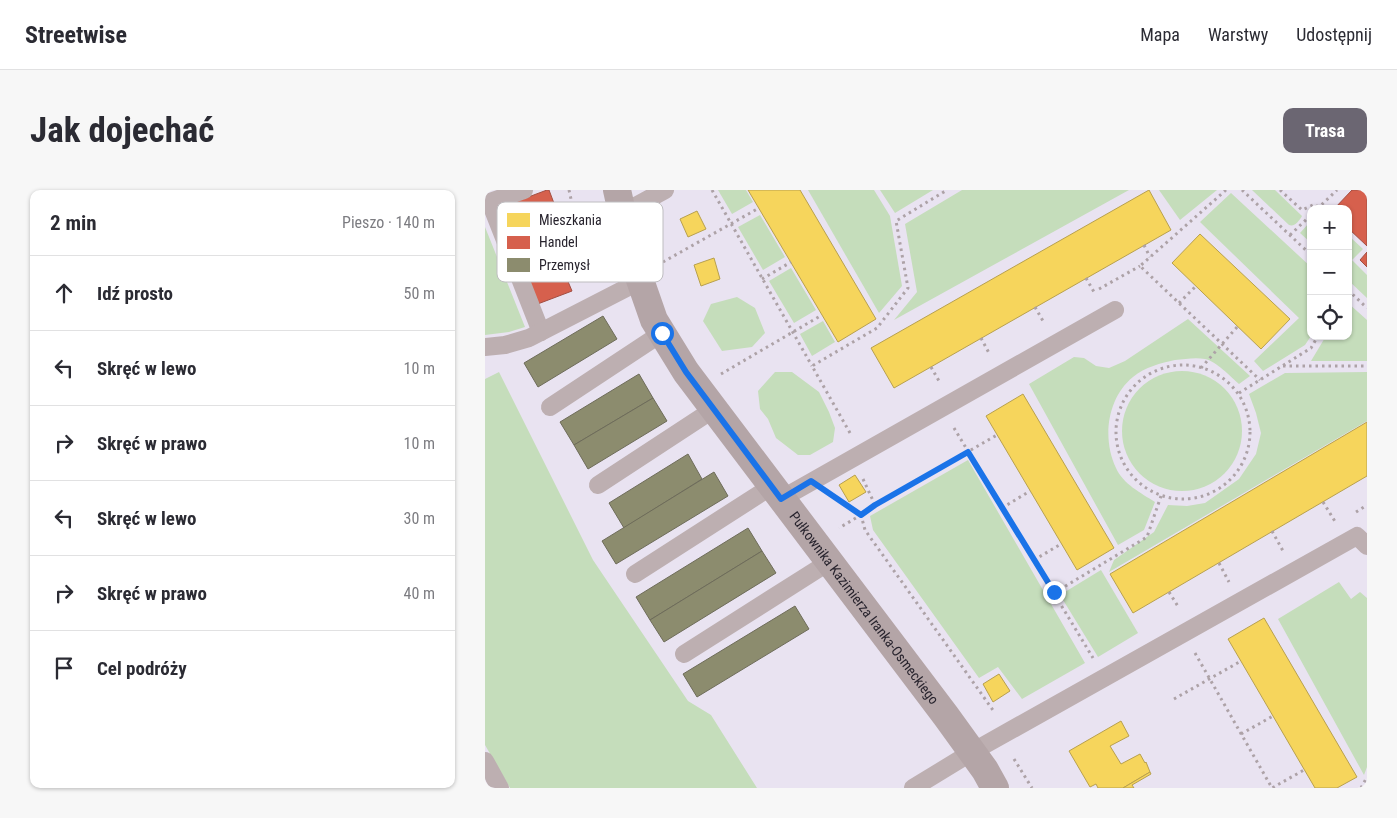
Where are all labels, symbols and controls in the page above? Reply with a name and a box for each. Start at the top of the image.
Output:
text: Streetwise [25,21,127,49]
text: Mapa [1140,24,1180,45]
text: Warstwy [1208,24,1268,45]
text: Udostępnij [1296,24,1372,45]
button: Trasa [1283,108,1367,153]
text: Jak dojechać [30,110,214,151]
legend [497,202,663,282]
map controls [1307,205,1352,340]
button: + [1307,205,1352,250]
text: 2 min [50,211,97,235]
text: Mieszkania [539,212,602,228]
text: Pieszo · 140 m [342,213,435,232]
text: Handel [539,234,578,250]
button: − [1307,250,1352,295]
text: Przemysł [539,257,590,273]
icon: ahead [50,279,78,307]
text: Idź prosto [97,282,173,305]
text: 50 m [403,284,435,303]
button: locate [1307,295,1352,340]
route start [651,322,674,345]
icon: left [50,354,78,382]
text: Skręć w lewo [97,357,196,380]
text: 10 m [403,359,435,378]
icon: right [50,429,78,457]
text: Skręć w prawo [97,432,207,455]
text: 10 m [403,434,435,453]
icon: left [50,504,78,532]
text: Skręć w lewo [97,507,196,530]
street label: Pułkownika Kazimierza Iranka-Osmeckiego [786,508,942,707]
text: 30 m [403,509,435,528]
icon: right [50,579,78,607]
route end [1043,581,1066,604]
text: Skręć w prawo [97,582,207,605]
text: 40 m [403,584,435,603]
icon: arrive [50,654,78,682]
text: Cel podróży [97,657,187,680]

